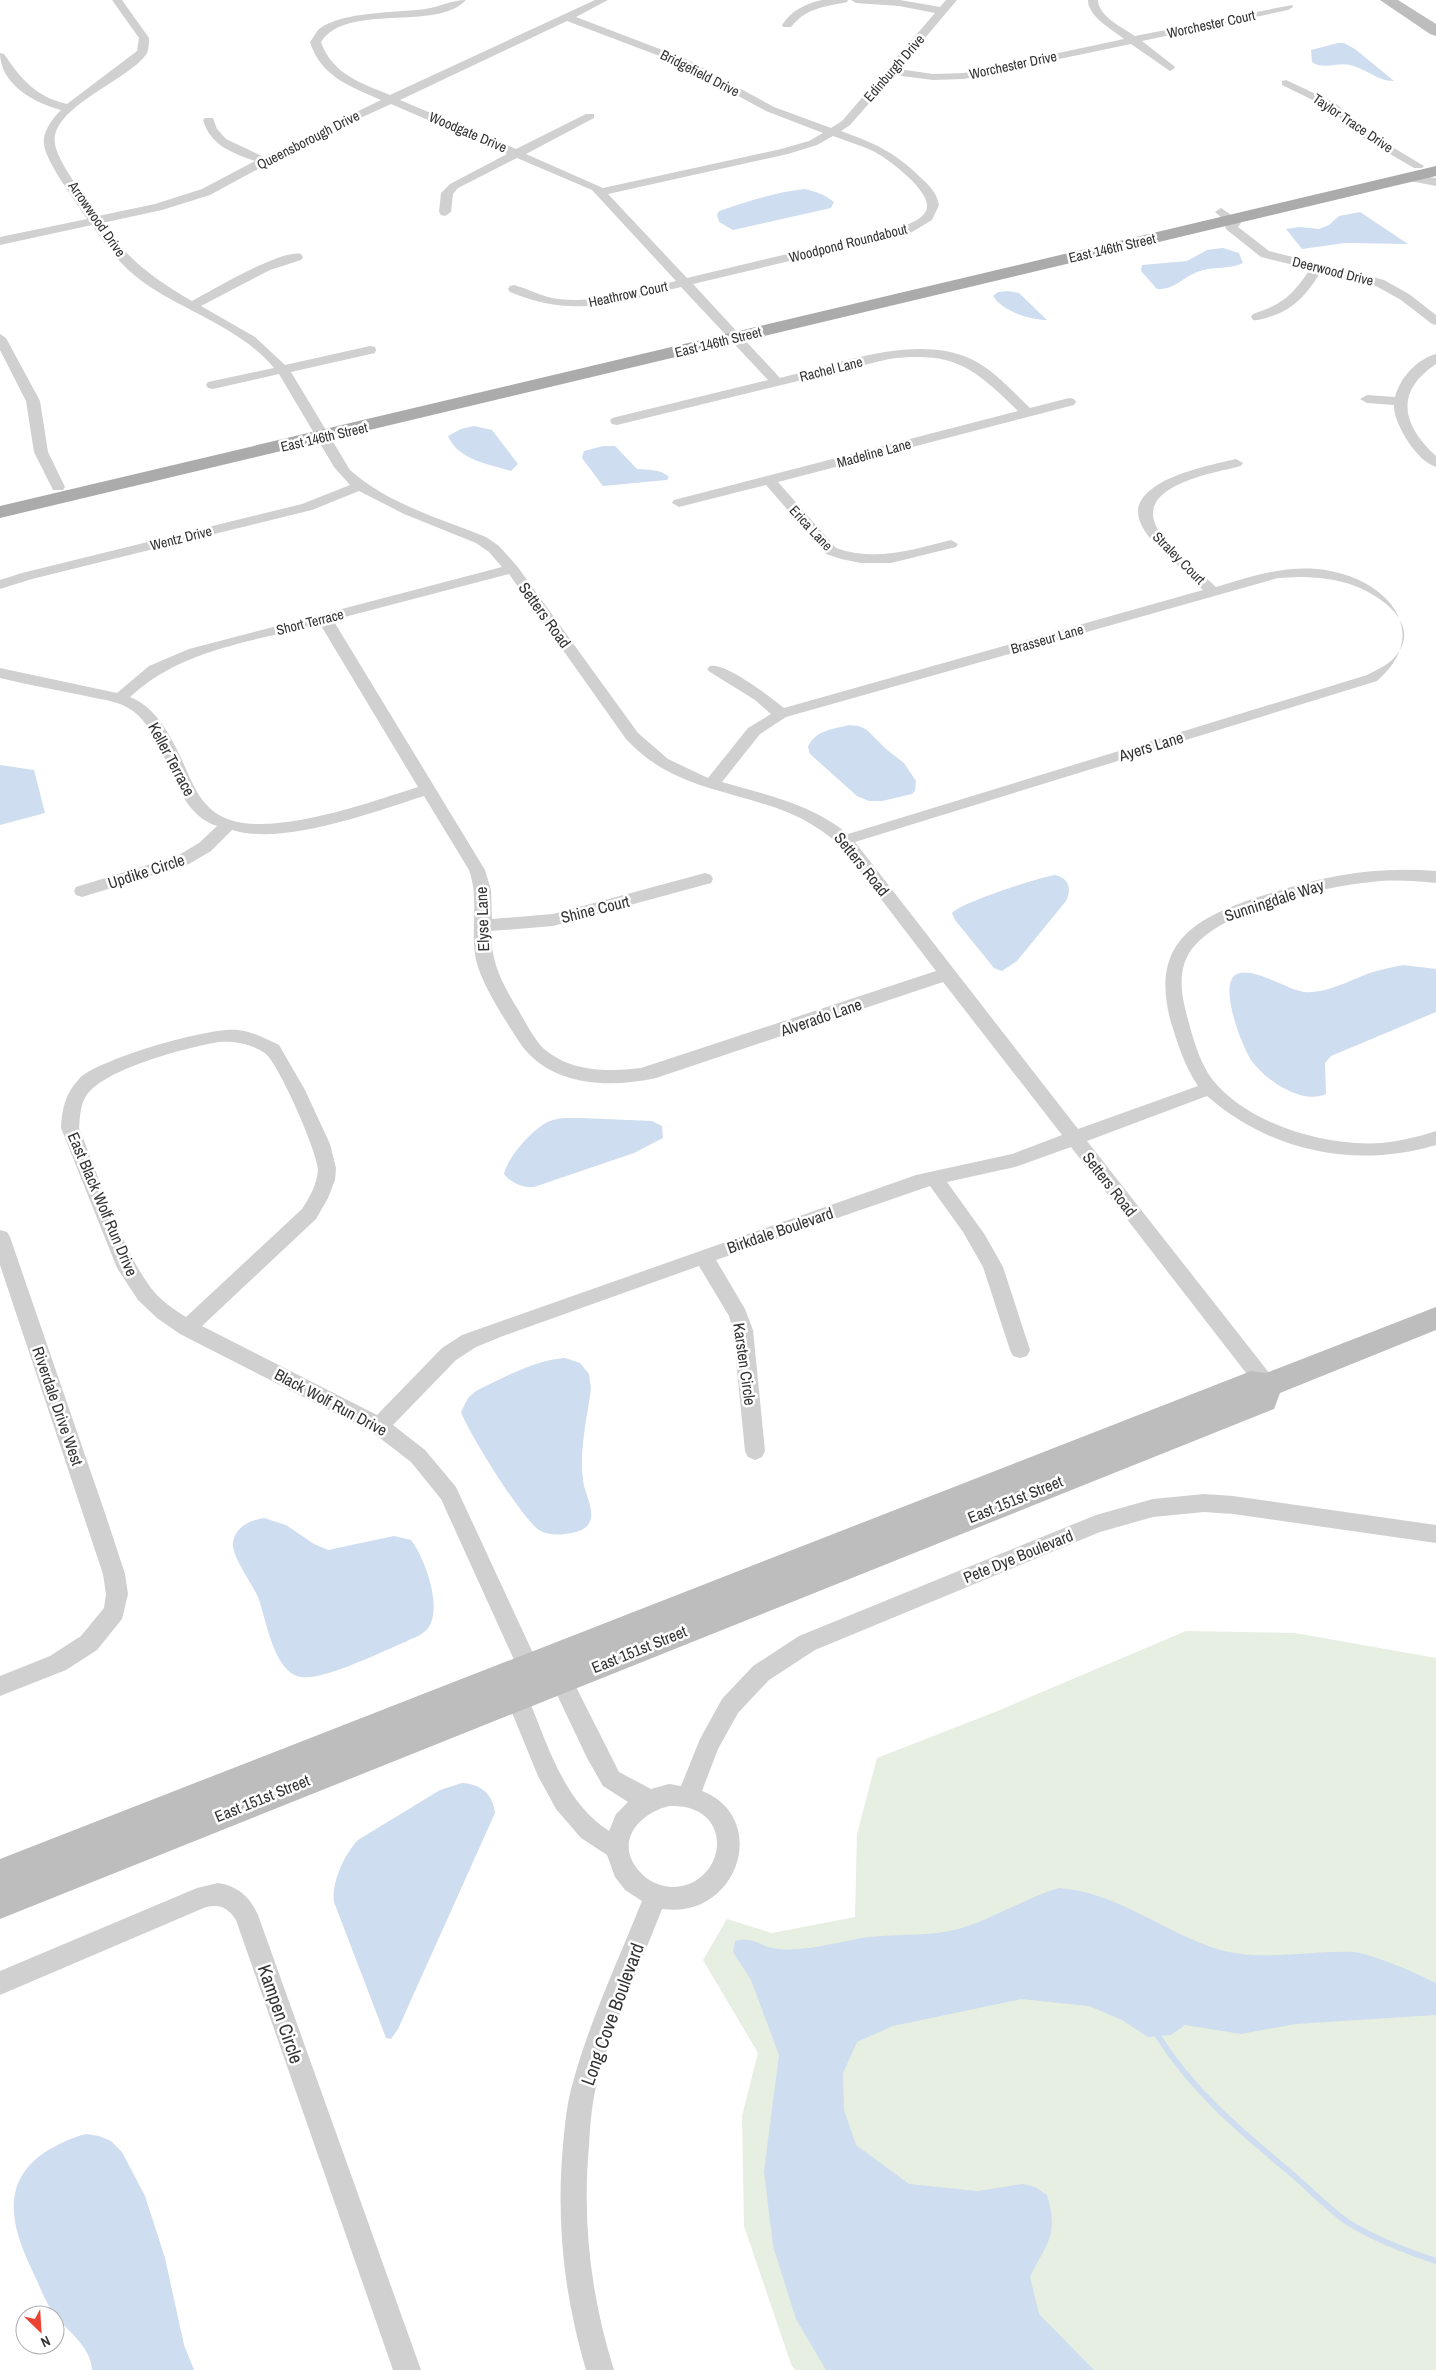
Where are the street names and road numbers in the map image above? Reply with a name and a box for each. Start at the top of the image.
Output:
street label: Worchester Court [1165,6,1257,42]
street label: Edinburgh Drive [860,31,928,105]
street label: Bridgefield Drive [658,45,742,101]
street label: Worchester Drive [968,47,1058,83]
street label: Taylor Trace Drive [1309,89,1397,157]
street label: Queensborough Drive [254,106,362,174]
street label: Woodgate Drive [426,108,510,156]
street label: Arrowwood Drive [64,177,130,260]
street label: Woodpond Roundabout [787,220,909,266]
street label: East 146th Street [1067,229,1157,267]
street label: Deerwood Drive [1291,252,1375,290]
street label: Heathrow Court [587,277,669,311]
street label: East 146th Street [673,323,763,361]
street label: Rachel Lane [798,352,864,386]
street label: East 146th Street [279,418,369,456]
street label: Madeline Lane [835,434,913,472]
street label: Erica Lane [785,502,837,554]
street label: Wentz Drive [148,522,214,554]
street label: Straley Court [1149,528,1209,588]
street label: Setters Road [514,578,576,652]
street label: Short Terrace [274,605,346,639]
street label: Brasseur Lane [1009,620,1085,658]
street label: Keller Terrace [143,718,201,800]
street label: Ayers Lane [1115,726,1186,766]
street label: Setters Road [829,827,895,901]
street label: Updike Circle [105,848,187,894]
street label: Sunningdale Way [1222,873,1327,926]
street label: Elyse Lane [470,886,494,952]
street label: Shine Court [558,890,632,928]
street label: Alverado Lane [776,993,865,1041]
street label: East Black Wolf Run Drive [63,1129,143,1279]
street label: Setters Road [1078,1147,1142,1221]
street label: Birkdale Boulevard [724,1202,836,1258]
street label: Karsten Circle [728,1321,762,1407]
street label: Riverdale Drive West [27,1344,89,1469]
street label: Black Wolf Run Drive [271,1363,391,1441]
street label: East 151st Street [964,1470,1066,1528]
street label: Pete Dye Boulevard [960,1524,1076,1588]
street label: East 151st Street [588,1620,690,1678]
street label: East 151st Street [211,1769,313,1827]
street label: Long Cove Boulevard [574,1939,650,2089]
street label: Kampen Circle [252,1961,310,2067]

